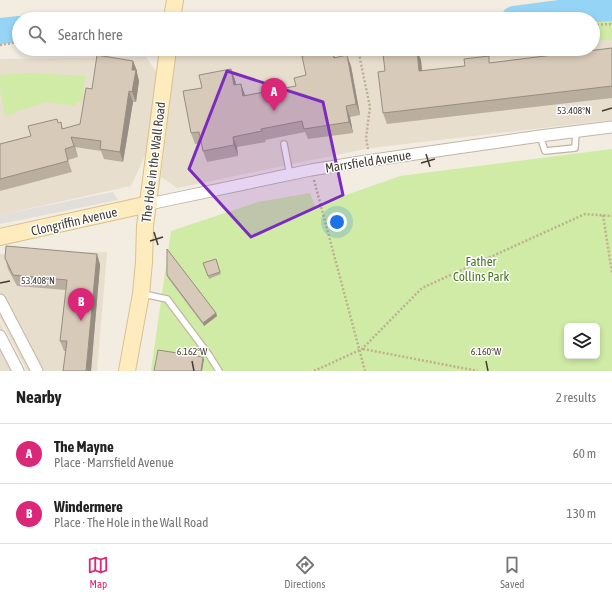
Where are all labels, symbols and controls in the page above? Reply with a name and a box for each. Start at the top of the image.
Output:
search box [12,12,600,56]
icon: search [26,23,48,45]
text: Search here [58,26,123,43]
pin: A [261,78,287,111]
street label: The Hole in the Wall Road [139,101,168,223]
text: 53.408°N [557,105,591,116]
street label: Marrsfield Avenue [324,147,412,176]
street label: Clongriffin Avenue [29,204,119,239]
your location [327,212,347,232]
park label: Father Collins Park [453,254,509,284]
text: 53.408°N [21,275,55,286]
pin: B [68,288,94,321]
map controls [564,323,600,359]
button: layers [564,323,600,359]
text: 6.162°W [177,346,208,357]
text: 6.160°W [471,346,502,357]
text: Nearby [16,387,62,407]
text: 2 results [556,390,596,405]
text: The Mayne [54,438,114,455]
text: A [26,446,32,461]
text: 60 m [573,446,596,461]
text: Place · Marrsfield Avenue [54,455,174,470]
text: Windermere [54,498,123,515]
text: B [26,506,32,521]
text: 130 m [567,506,596,521]
text: Place · The Hole in the Wall Road [54,515,208,530]
tab: Map [87,554,109,590]
tab: Directions [284,554,325,590]
tab: Saved [500,554,525,590]

